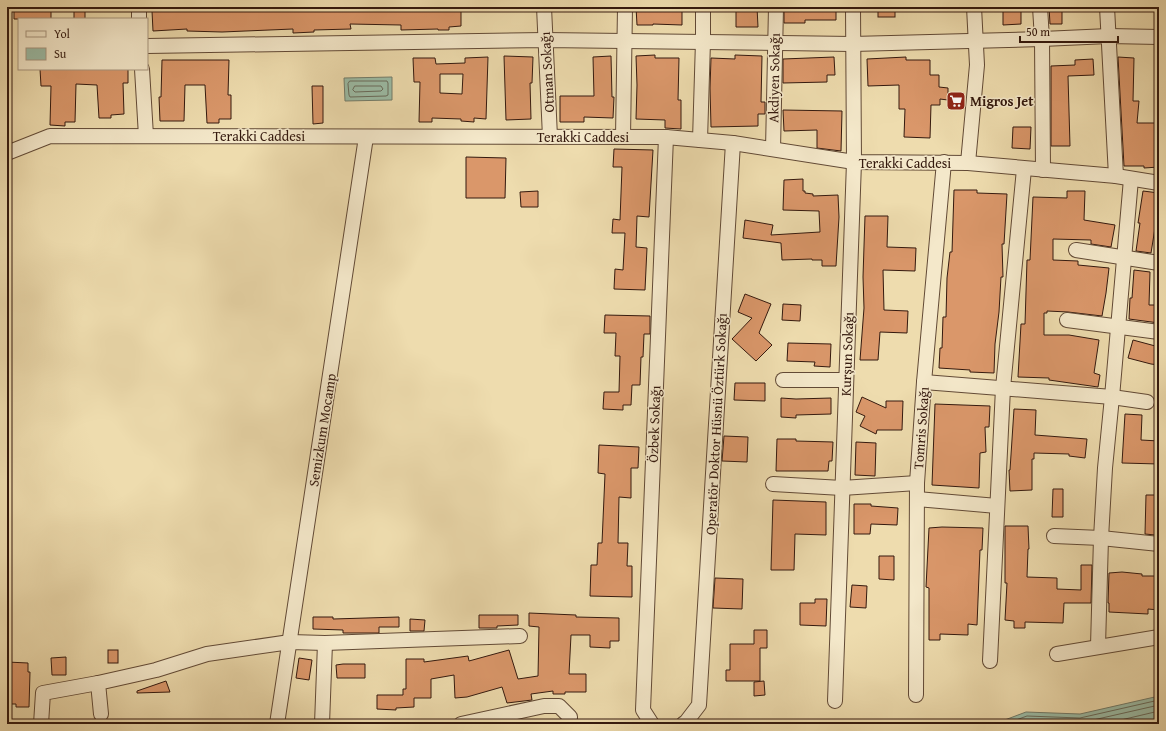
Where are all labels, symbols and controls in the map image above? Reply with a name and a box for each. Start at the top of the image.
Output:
legend [18,18,148,70]
scale bar [1020,18,1118,44]
text: 50 m [1026,23,1050,40]
text: Yol [54,25,71,42]
street label: Otman Sokağı [535,31,559,113]
street label: Akdiyen Sokağı [763,33,785,123]
text: Su [54,45,67,62]
supermarket icon: Migros Jet [945,90,967,112]
place label: Migros Jet [970,91,1034,111]
street label: Terakki Caddesi [213,126,305,146]
street label: Terakki Caddesi [537,127,629,147]
street label: Terakki Caddesi [859,153,951,173]
street label: Kurşun Sokağı [836,311,858,396]
street label: Operatör Doktor Hüsnü Öztürk Sokağı [700,312,732,535]
street label: Semizkum Mocamp [303,371,341,488]
street label: Özbek Sokağı [643,385,665,463]
street label: Tomris Sokağı [908,386,934,470]

